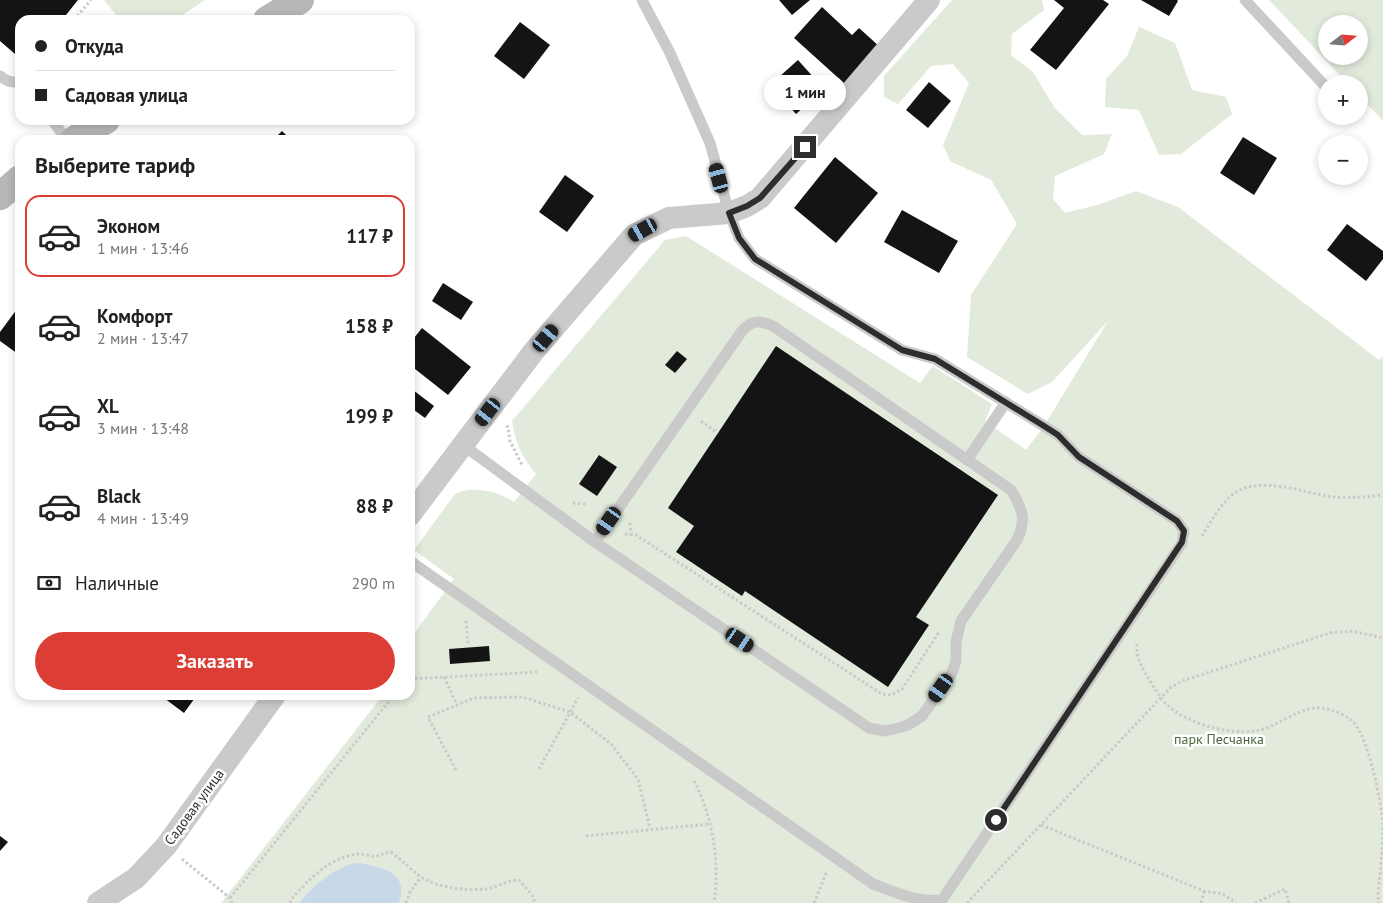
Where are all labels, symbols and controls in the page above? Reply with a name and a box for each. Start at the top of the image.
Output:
north arrow [1318,15,1368,65]
map controls [1318,15,1368,185]
text: Откуда [65,34,124,58]
callout: 1 мин [764,74,846,110]
button: + [1318,75,1368,125]
text: 1 мин [784,82,826,102]
text: Садовая улица [65,83,188,107]
button: − [1318,135,1368,185]
route end [794,136,816,158]
text: Выберите тариф [35,151,195,179]
car [707,162,730,194]
icon: car [37,214,82,259]
text: Эконом [97,214,160,238]
car [626,216,659,244]
text: 117 ₽ [346,224,393,248]
text: 1 мин · 13:46 [97,238,189,258]
icon: car [37,304,82,349]
text: Комфорт [97,304,173,328]
text: 158 ₽ [345,314,393,338]
car [530,322,561,354]
text: 2 мин · 13:47 [97,328,189,348]
icon: car [37,394,82,439]
text: XL [97,394,119,418]
car [472,396,503,428]
text: 199 ₽ [345,404,393,428]
text: 3 мин · 13:48 [97,418,189,438]
icon: car [37,484,82,529]
text: Black [97,484,141,508]
text: 88 ₽ [356,494,393,518]
car [594,504,623,538]
text: 4 мин · 13:49 [97,508,189,528]
icon: cash [35,569,63,597]
text: Наличные [75,571,159,595]
text: 290 m [352,573,395,593]
car [723,625,756,655]
button: Заказать [35,632,395,690]
car [926,671,955,705]
park label: парк Песчанка [1174,730,1264,748]
street label: Садовая улица [160,765,228,849]
route start [985,809,1007,831]

